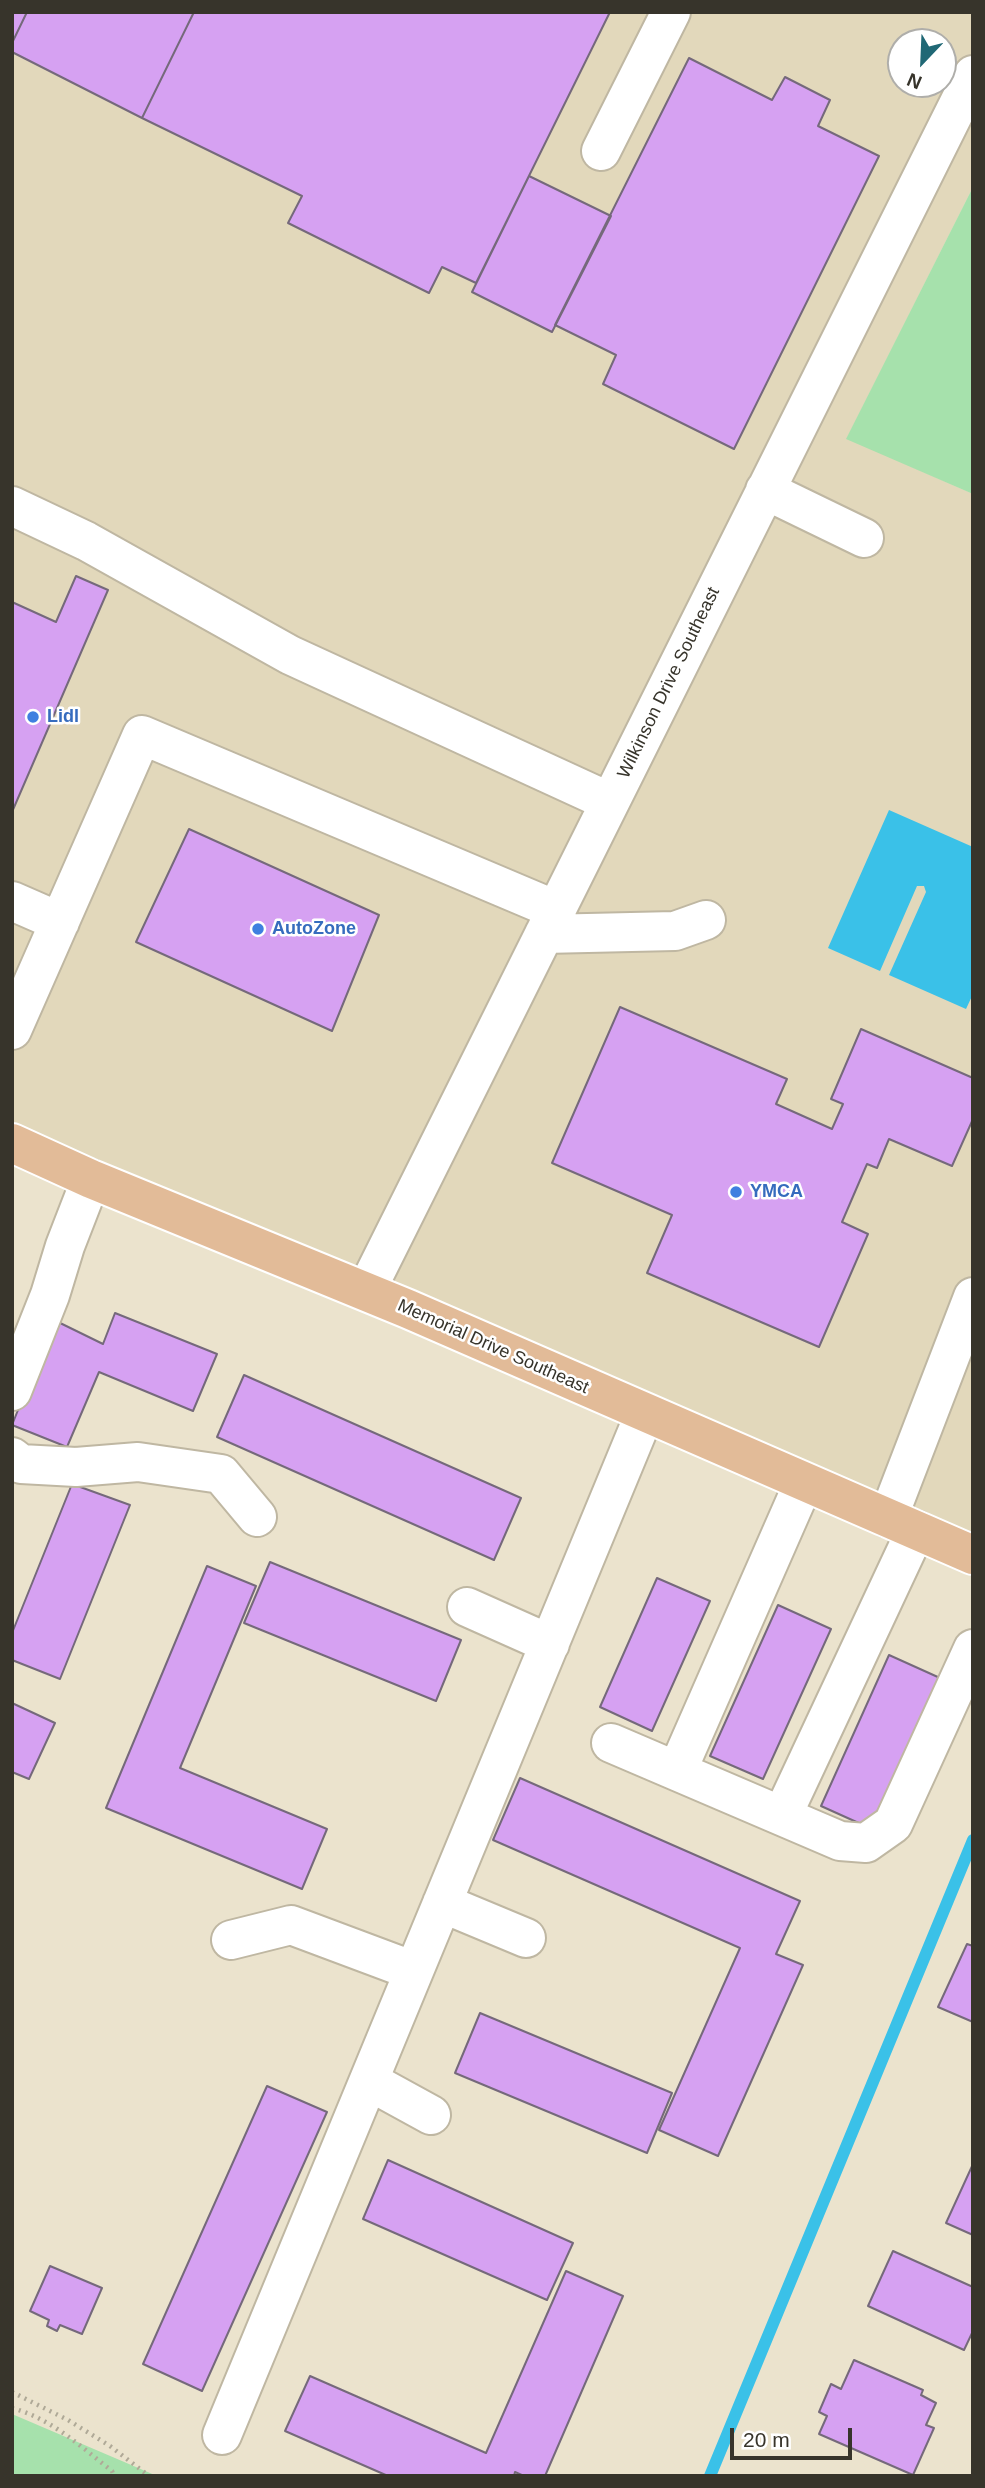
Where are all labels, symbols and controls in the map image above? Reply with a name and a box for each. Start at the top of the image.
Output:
north arrow [887,28,957,98]
text: N [904,69,925,93]
street label: Wilkinson Drive Southeast [613,584,725,782]
place label: Lidl [47,706,79,728]
marker: Lidl [25,709,41,725]
place label: AutoZone [272,918,356,940]
marker: AutoZone [250,921,266,937]
place label: YMCA [750,1181,803,1203]
marker: YMCA [728,1184,744,1200]
street label: Memorial Drive Southeast [394,1295,592,1399]
scale bar [733,2414,856,2458]
text: 20 m [743,2428,790,2451]

